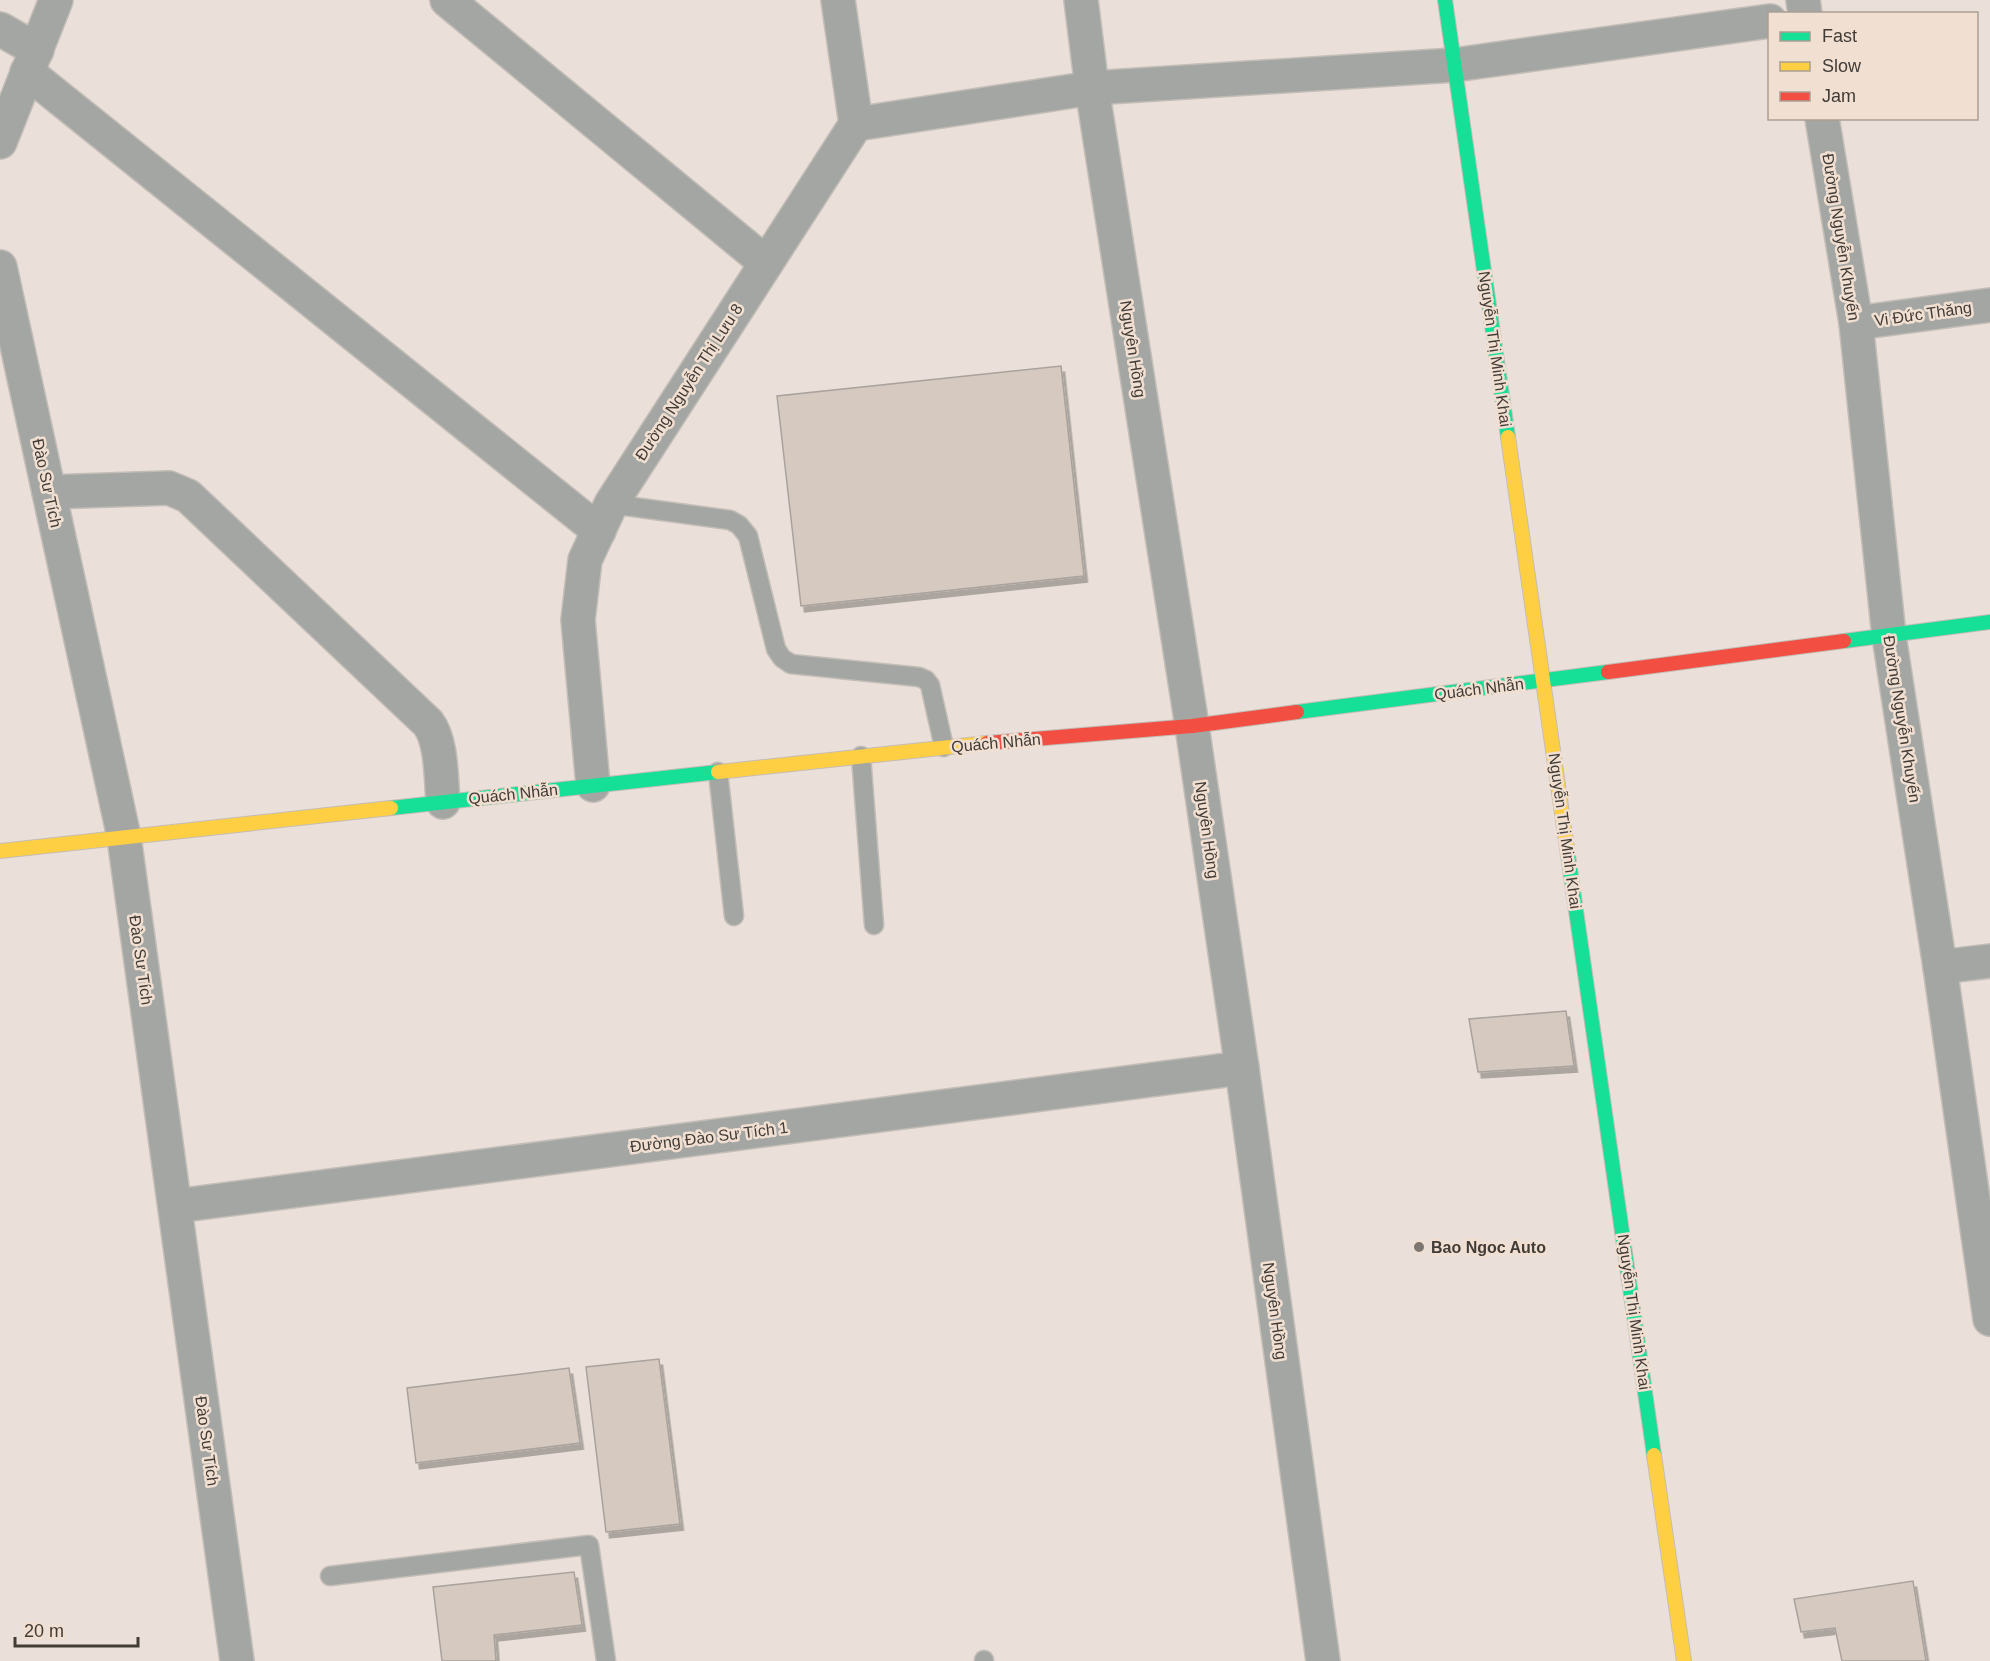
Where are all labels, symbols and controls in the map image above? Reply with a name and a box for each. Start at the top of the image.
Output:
legend [1768,12,1978,120]
text: Fast [1822,26,1857,46]
text: Slow [1822,56,1862,76]
text: Jam [1822,86,1856,106]
street label: Đường Nguyễn Khuyến [1819,152,1864,322]
street label: Nguyễn Thị Minh Khai [1476,270,1515,428]
street label: Nguyên Hồng [1117,299,1149,399]
street label: Vi Đức Thăng [1873,299,1973,329]
street label: Đường Nguyễn Thị Lưu 8 [631,300,746,463]
street label: Đào Sư Tích [29,437,65,529]
street label: Đường Nguyễn Khuyến [1880,634,1925,804]
street label: Quách Nhẫn [1433,674,1525,703]
street label: Quách Nhẫn [950,730,1041,755]
street label: Nguyễn Thị Minh Khai [1546,752,1585,910]
street label: Quách Nhẫn [467,780,559,807]
street label: Nguyên Hồng [1192,780,1222,880]
street label: Đào Sư Tích [126,914,156,1006]
street label: Đường Đào Sư Tích 1 [629,1119,789,1155]
street label: Nguyễn Thị Minh Khai [1615,1233,1654,1391]
place label: Bao Ngoc Auto [1431,1239,1546,1256]
marker: Bao Ngoc Auto [1412,1240,1426,1254]
street label: Nguyên Hồng [1260,1261,1290,1361]
street label: Đào Sư Tích [192,1395,222,1487]
scale bar [15,1610,138,1648]
text: 20 m [24,1621,64,1641]

